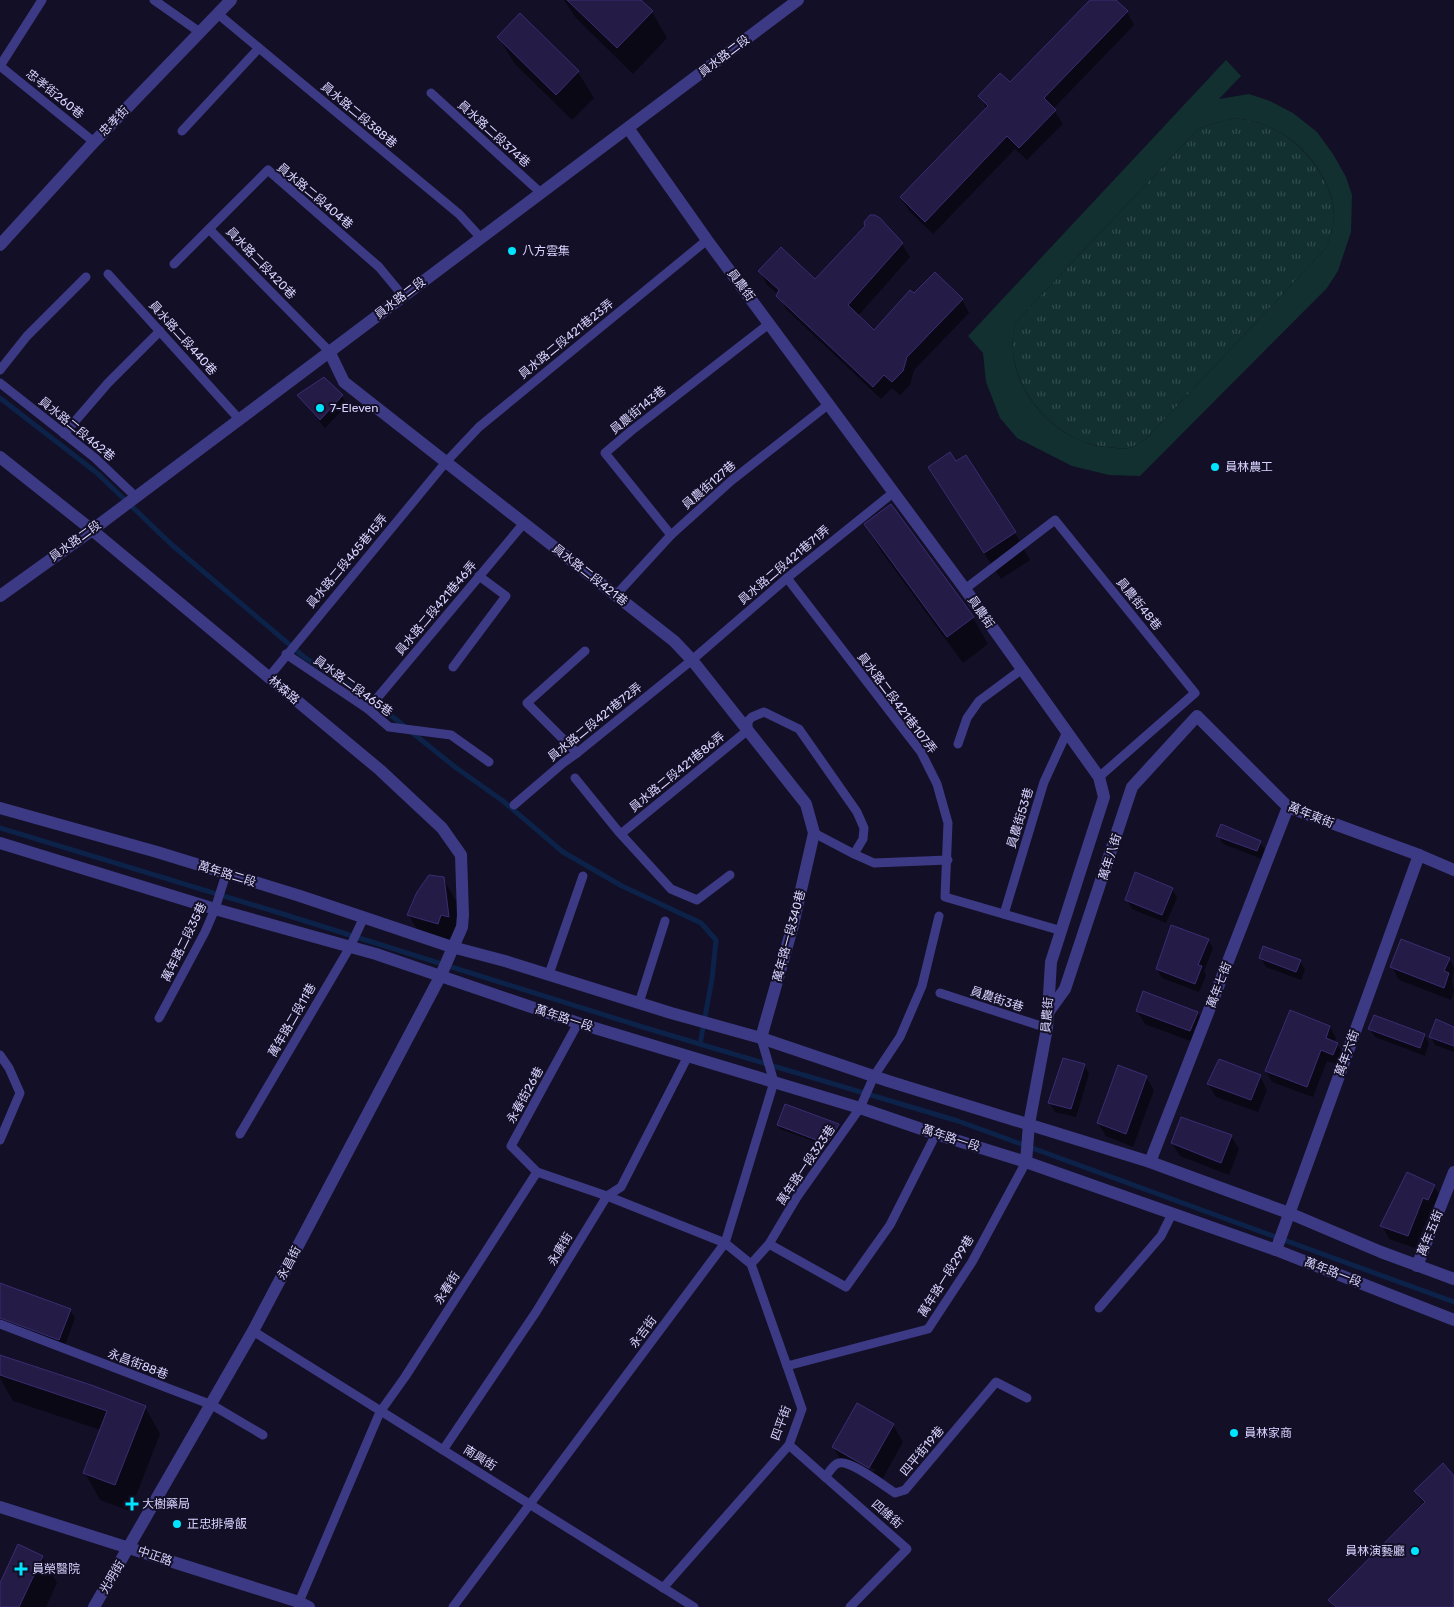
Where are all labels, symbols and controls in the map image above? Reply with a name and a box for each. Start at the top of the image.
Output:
street label: 員水路二段 [696,32,752,80]
street label: 忠孝街260巷 [23,67,87,121]
street label: 員水路二段388巷 [318,79,400,151]
street label: 員水路二段374巷 [455,98,533,170]
street label: 忠孝街 [96,103,132,139]
street label: 員水路二段404巷 [274,160,356,232]
street label: 員水路二段420巷 [223,224,299,302]
place label: 八方雲集 [522,244,570,258]
marker: 八方雲集 [506,245,518,257]
street label: 員農街 [725,266,757,304]
street label: 員水路二段 [372,274,428,322]
street label: 員水路二段421巷23弄 [516,296,616,382]
street label: 員水路二段440巷 [146,298,220,378]
street label: 員農街143巷 [607,383,669,437]
street label: 員水路二段462巷 [36,394,118,464]
place label: 7-Eleven [330,401,379,415]
marker: 7-Eleven [314,402,326,414]
street label: 員農街127巷 [679,458,739,512]
place label: 員林農工 [1225,460,1273,474]
marker: 員林農工 [1209,461,1221,473]
street label: 員水路二段465巷15弄 [304,511,390,611]
street label: 員水路二段 [47,518,103,564]
street label: 員水路二段421巷71弄 [735,523,833,607]
street label: 員水路二段421巷 [550,541,630,609]
street label: 員水路二段421巷46弄 [393,558,479,658]
street label: 員農街48巷 [1114,575,1164,633]
street label: 員農街 [965,593,997,631]
street label: 員水路二段421巷107弄 [855,650,939,756]
street label: 員水路二段465巷 [311,653,395,719]
street label: 林森路 [266,673,302,707]
street label: 員水路二段421巷72弄 [545,680,645,764]
street label: 員水路二段421巷86弄 [627,729,727,815]
street label: 員農街53巷 [1004,786,1036,850]
street label: 萬年東街 [1286,800,1336,830]
street label: 萬年八街 [1096,832,1124,882]
street label: 萬年路二段 [196,859,258,889]
street label: 萬年路一段340巷 [770,889,808,983]
street label: 萬年路二段35巷 [159,900,209,984]
street label: 萬年七街 [1204,960,1234,1010]
street label: 萬年路二段11巷 [265,981,319,1059]
street label: 員農街3巷 [969,984,1025,1014]
street label: 員農街 [1038,996,1056,1034]
street label: 萬年路一段 [533,1002,595,1034]
street label: 萬年六街 [1332,1028,1362,1078]
street label: 永春街26巷 [504,1064,546,1126]
street label: 萬年路一段323巷 [774,1122,838,1208]
street label: 萬年路一段 [920,1122,982,1154]
street label: 萬年五街 [1415,1208,1445,1258]
street label: 永康街 [545,1230,575,1268]
street label: 萬年路一段299巷 [915,1233,977,1319]
street label: 永昌街 [274,1244,304,1282]
street label: 萬年路一段 [1302,1255,1364,1289]
street label: 永春街 [431,1269,463,1307]
street label: 永吉街 [627,1313,659,1351]
street label: 永昌街88巷 [106,1346,170,1382]
street label: 四平街 [768,1404,794,1442]
street label: 四平街19巷 [897,1423,947,1479]
place label: 員林家商 [1244,1426,1292,1440]
marker: 員林家商 [1228,1427,1240,1439]
street label: 南興街 [461,1443,499,1473]
place label: 大樹藥局 [142,1497,190,1511]
street label: 四維街 [869,1497,905,1531]
marker: 大樹藥局 [126,1498,138,1510]
place label: 正忠排骨飯 [187,1517,247,1531]
marker: 正忠排骨飯 [171,1518,183,1530]
street label: 中正路 [136,1544,174,1568]
place label: 員林演藝廳 [1345,1544,1405,1558]
marker: 員林演藝廳 [1409,1545,1421,1557]
street label: 光明街 [97,1558,127,1596]
marker: 員榮醫院 [14,1562,28,1576]
place label: 員榮醫院 [32,1562,80,1576]

